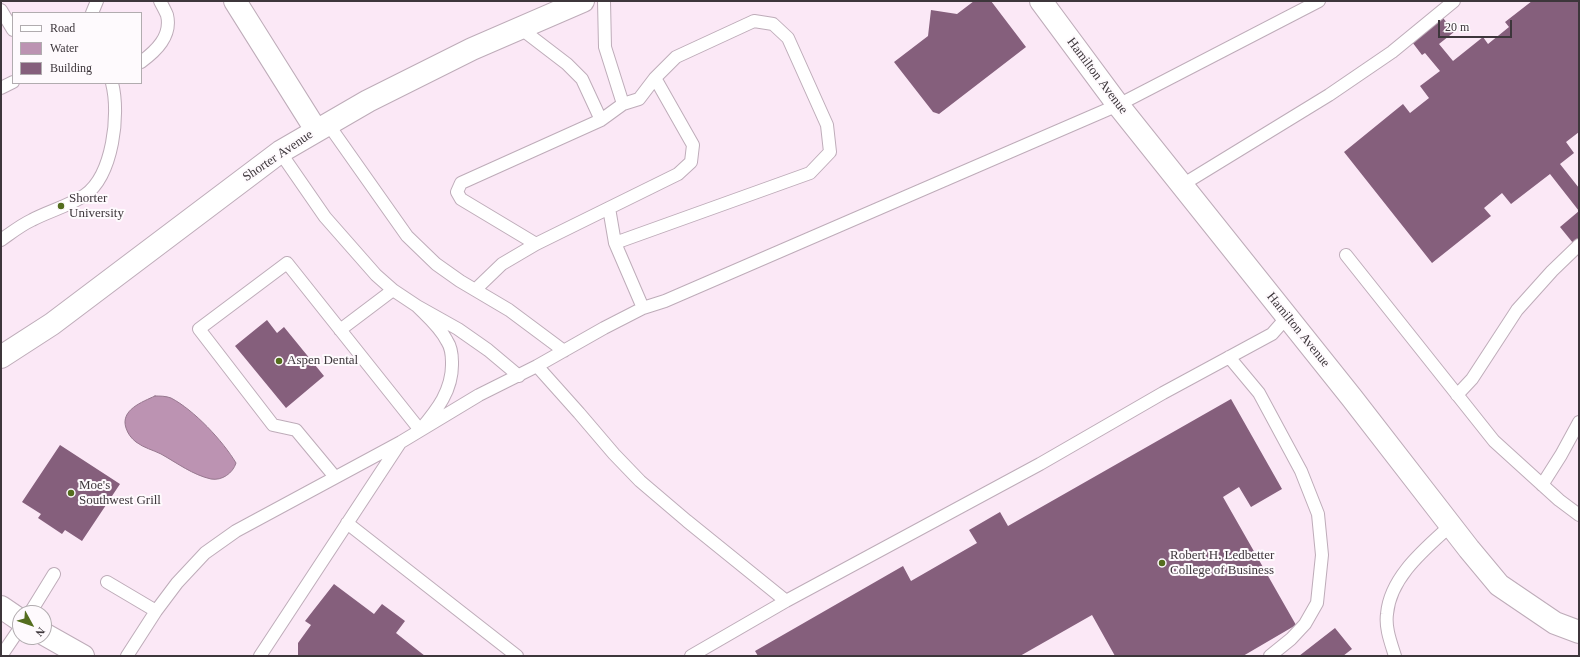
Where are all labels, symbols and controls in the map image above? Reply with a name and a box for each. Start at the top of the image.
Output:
legend [12,12,142,84]
scale bar [1440,12,1514,38]
text: 20 m [1445,20,1469,34]
text: Road [50,21,75,35]
street label: Hamilton Avenue [1063,35,1131,117]
text: Water [50,41,78,55]
text: Building [50,61,92,75]
street label: Shorter Avenue [240,127,316,185]
place label: Shorter University [69,191,124,222]
marker: Shorter University [56,201,66,211]
street label: Hamilton Avenue [1263,289,1333,371]
place label: Aspen Dental [287,353,358,369]
marker: Aspen Dental [274,356,284,366]
place label: Moe's Southwest Grill [79,478,161,509]
marker: Moe's Southwest Grill [66,488,76,498]
place label: Robert H. Ledbetter College of Business [1170,548,1274,579]
marker: Robert H. Ledbetter College of Business [1157,558,1167,568]
north arrow [12,605,52,645]
text: N [33,625,48,639]

